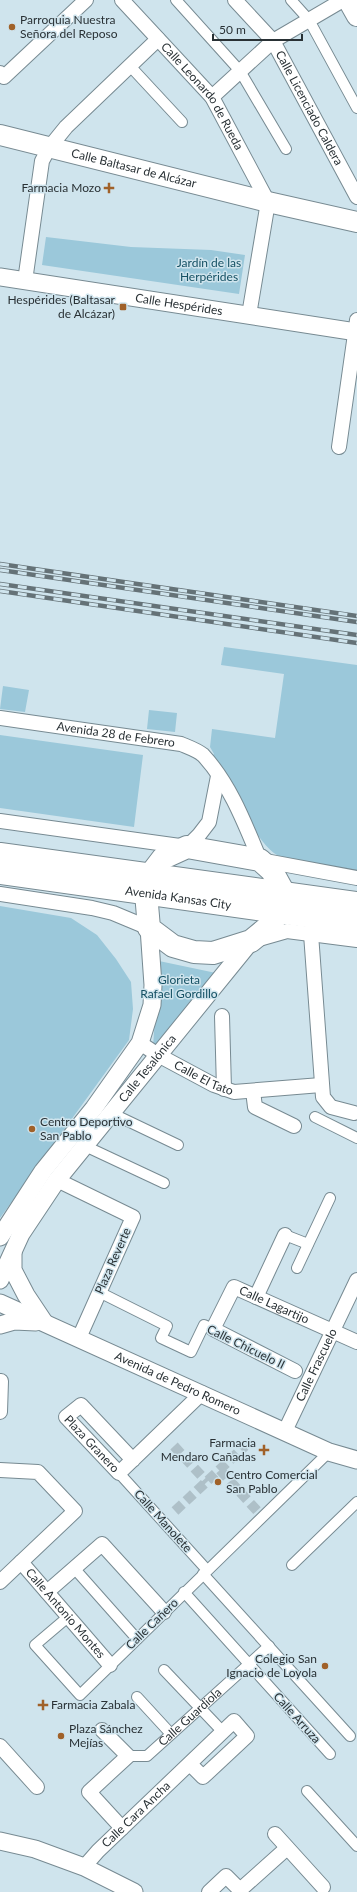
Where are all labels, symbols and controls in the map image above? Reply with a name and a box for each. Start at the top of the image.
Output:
place label: Parroquia Nuestra Señora del Reposo [20,12,118,41]
scale bar [213,16,302,42]
marker: Parroquia Nuestra Señora del Reposo [7,22,17,32]
text: 50 m [219,22,246,37]
street label: Calle Leonardo de Rueda [158,39,247,152]
street label: Calle Licenciado Caldera [273,48,347,168]
street label: Calle Baltasar de Alcázar [70,145,199,191]
place label: Farmacia Mozo [21,180,101,195]
marker: Farmacia Mozo [104,183,114,193]
park label: Jardín de las Herpérides [177,255,241,284]
street label: Calle Hespérides [134,290,224,318]
place label: Hespérides (Baltasar de Alcázar) [7,292,116,321]
marker: Hespérides (Baltasar de Alcázar) [118,302,128,312]
street label: Avenida 28 de Febrero [56,718,176,750]
street label: Avenida Kansas City [124,883,233,912]
park label: Glorieta Rafael Gordillo [140,972,218,1001]
street label: Calle Tesalónica [115,1031,179,1105]
street label: Calle El Tato [172,1057,236,1098]
place label: Centro Deportivo San Pablo [40,1114,133,1143]
marker: Centro Deportivo San Pablo [27,1124,37,1134]
street label: Plaza Reverte [91,1225,134,1296]
street label: Calle Lagartijo [237,1282,312,1327]
street label: Calle Chicuelo II [205,1321,288,1372]
street label: Calle Frascuelo [292,1326,340,1404]
street label: Avenida de Pedro Romero [113,1348,243,1418]
street label: Plaza Granero [61,1412,123,1476]
place label: Farmacia Mendaro Cañadas [161,1435,256,1464]
marker: Farmacia Mendaro Cañadas [259,1445,269,1455]
place label: Centro Comercial San Pablo [226,1467,318,1496]
marker: Centro Comercial San Pablo [213,1477,223,1487]
street label: Calle Manolete [131,1486,195,1555]
street label: Calle Antonio Montes [23,1565,109,1661]
street label: Calle Cañero [122,1595,181,1652]
place label: Colegio San Ignacio de Loyola [226,1651,317,1680]
marker: Colegio San Ignacio de Loyola [320,1661,330,1671]
street label: Calle Guardiola [155,1684,224,1749]
street label: Calle Arruza [271,1689,324,1746]
place label: Farmacia Zabala [51,1697,135,1712]
marker: Farmacia Zabala [38,1700,48,1710]
place label: Plaza Sánchez Mejías [69,1721,143,1750]
marker: Plaza Sánchez Mejías [56,1731,66,1741]
street label: Calle Cara Ancha [98,1778,173,1850]

